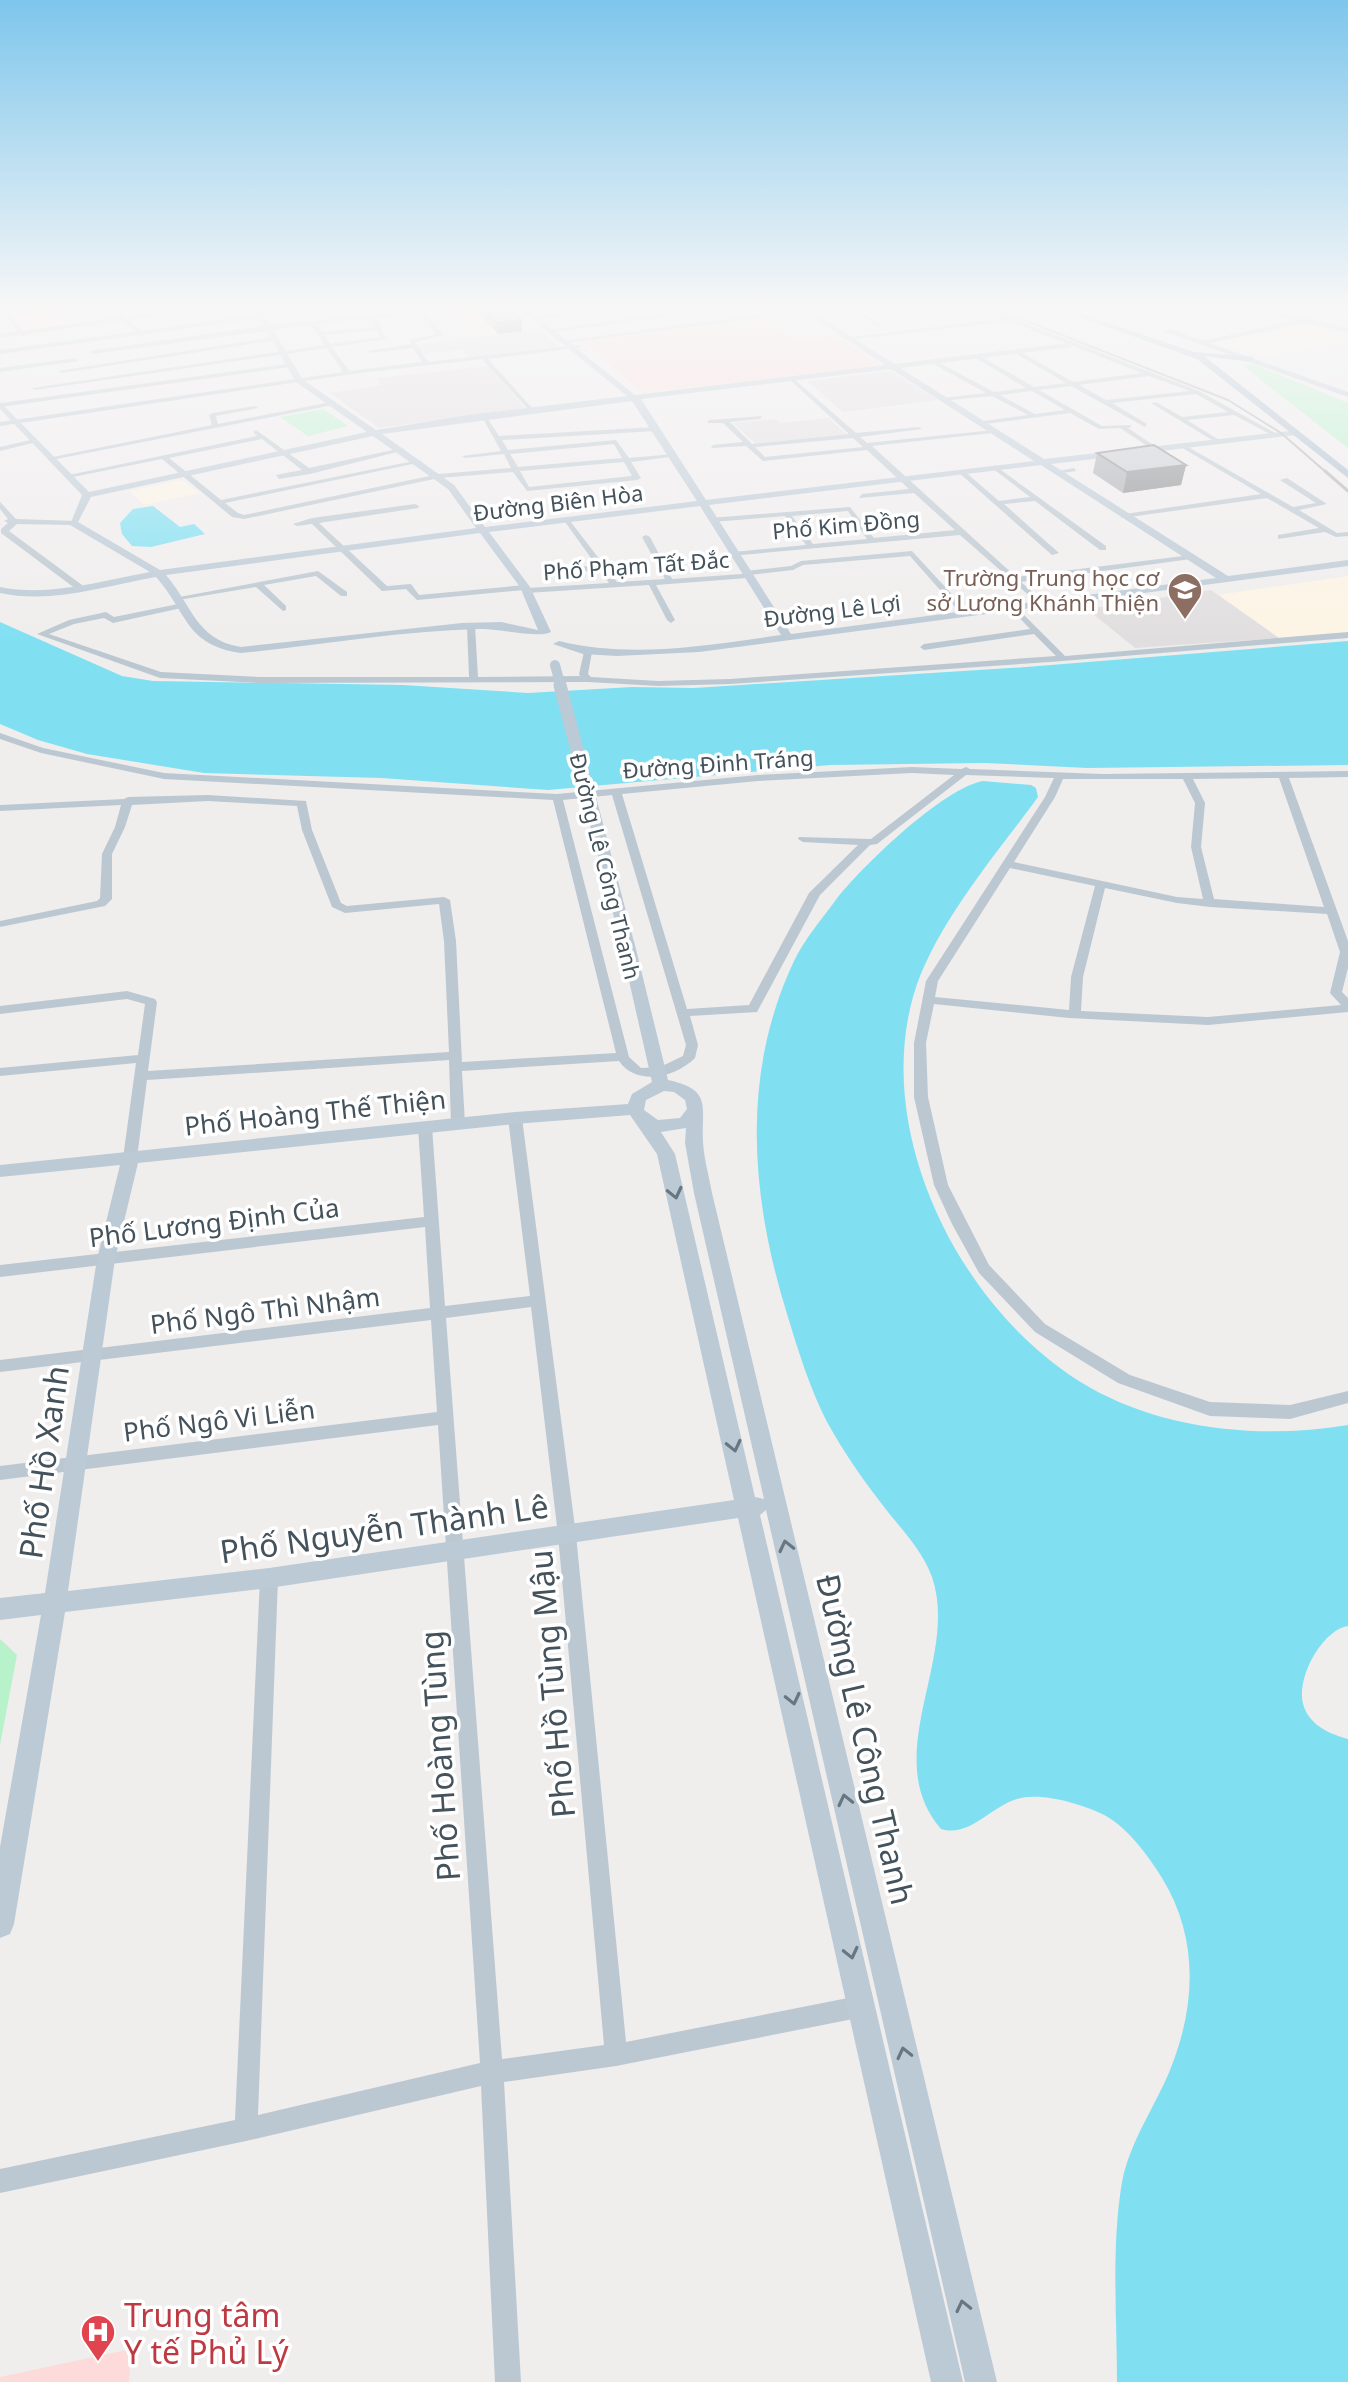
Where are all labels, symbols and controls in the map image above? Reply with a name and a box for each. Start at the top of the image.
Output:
street label: Đường Biên Hòa [471,477,645,527]
street label: Phố Kim Đồng [771,503,921,545]
street label: Phố Phạm Tất Đắc [542,544,730,586]
place label: Trường Trung học cơ sở Lương Khánh Thiện [926,562,1160,617]
school or university icon: Trường Trung học cơ sở Lương Khánh Thiện [1166,571,1204,621]
street label: Đường Lê Lợi [762,587,902,633]
street label: Đường Đinh Tráng [622,741,814,785]
street label: Đường Lê Công Thanh [563,750,649,982]
street label: Phố Hoàng Thế Thiện [183,1080,447,1144]
one-way arrow [666,1186,683,1199]
street label: Phố Lương Định Của [87,1189,341,1255]
street label: Phố Ngô Thì Nhậm [148,1278,382,1342]
street label: Phố Hồ Xanh [8,1363,78,1561]
street label: Phố Ngô Vi Liễn [121,1390,317,1450]
one-way arrow [725,1439,742,1453]
street label: Phố Nguyễn Thành Lê [217,1484,551,1572]
one-way arrow [778,1540,795,1554]
street label: Phố Hồ Tùng Mậu [518,1548,584,1820]
street label: Đường Lê Công Thanh [807,1569,925,1909]
street label: Phố Hoàng Tùng [409,1629,469,1883]
one-way arrow [784,1692,801,1706]
one-way arrow [837,1793,854,1807]
one-way arrow [842,1946,859,1959]
one-way arrow [896,2046,913,2060]
place label: Trung tâm Y tế Phủ Lý [124,2293,289,2373]
one-way arrow [955,2300,972,2313]
hospital icon: Trung tâm Y tế Phủ Lý [79,2313,117,2363]

